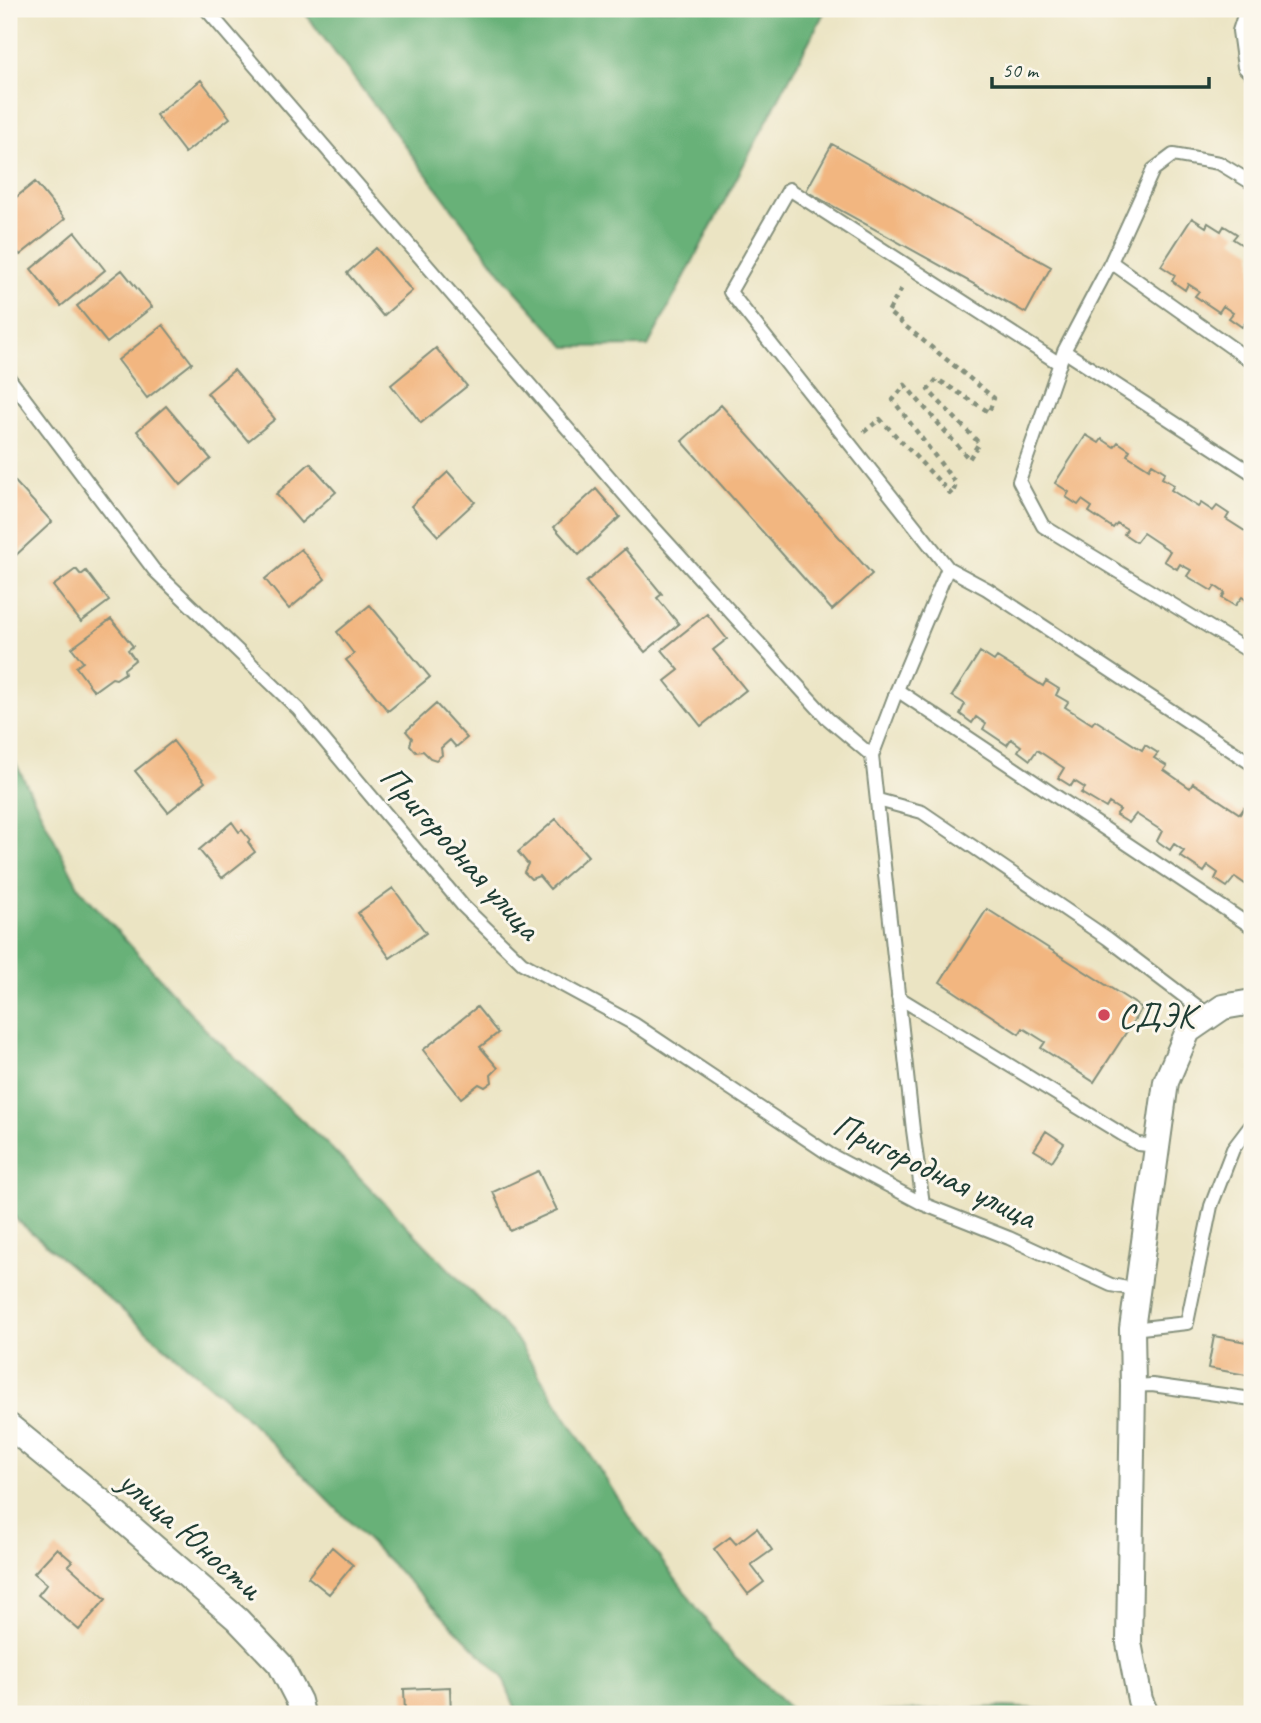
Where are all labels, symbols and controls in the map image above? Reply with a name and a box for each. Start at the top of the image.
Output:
scale bar [992,46,1208,90]
text: 50 m [1002,57,1040,83]
street label: Пригородная улица [370,755,552,951]
place label: СДЭК [1118,993,1201,1038]
marker: СДЭК [1096,1007,1112,1023]
street label: Пригородная улица [826,1102,1045,1240]
street label: улица Юности [108,1458,274,1611]

